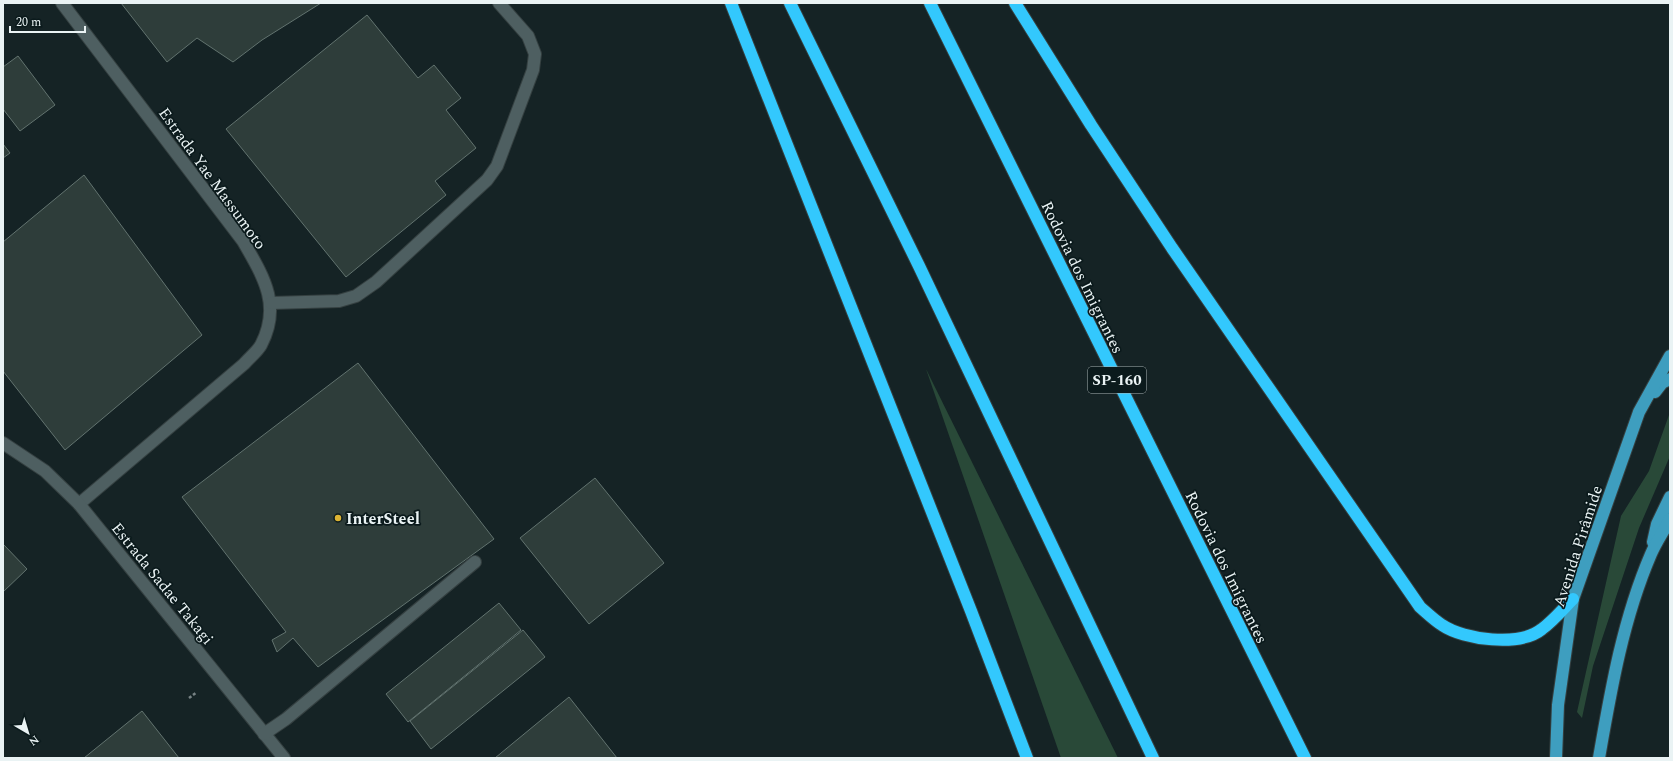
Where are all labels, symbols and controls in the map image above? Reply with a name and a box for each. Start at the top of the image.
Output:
scale bar [10,8,85,34]
text: 20 m [16,13,41,32]
street label: Estrada Yae Massumoto [152,103,272,255]
street label: Rodovia dos Imigrantes [1035,197,1130,358]
road number: SP-160 [1088,367,1146,393]
street label: Avenida Pirâmide [1547,482,1609,610]
street label: Rodovia dos Imigrantes [1179,487,1274,648]
place label: InterSteel [346,507,420,531]
marker: InterSteel [333,513,343,523]
street label: Estrada Sadae Takagi [105,517,219,650]
north arrow [8,713,48,753]
text: N [25,731,43,750]

